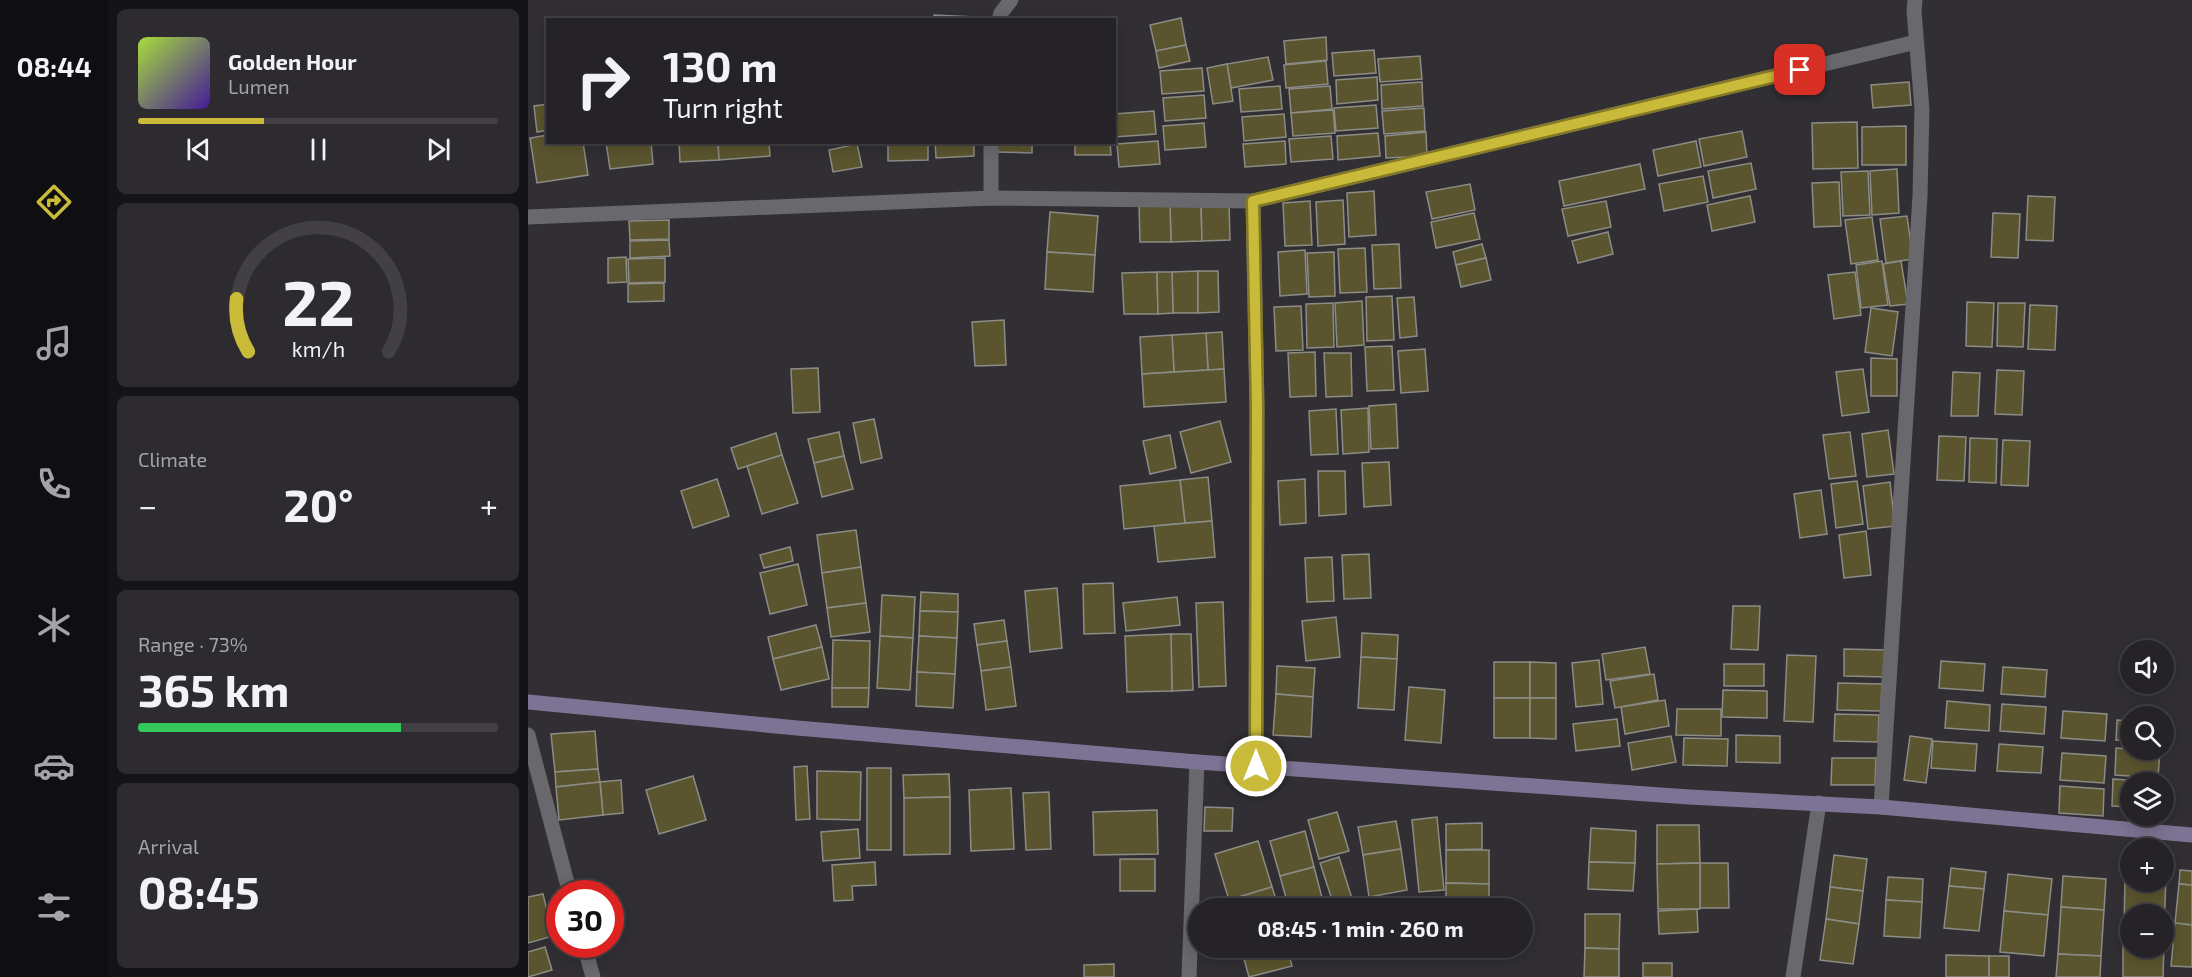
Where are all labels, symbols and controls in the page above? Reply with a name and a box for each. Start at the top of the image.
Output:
text: 130 m [663,40,778,90]
icon: right [564,42,642,120]
pin [1774,44,1825,95]
text: Golden Hour [228,48,357,74]
text: 08:44 [16,50,92,82]
icon: arrive [1783,53,1816,86]
text: Lumen [228,74,290,98]
text: Turn right [663,91,783,123]
icon: previous [182,133,215,166]
icon: pause [302,133,335,166]
icon: next [422,133,455,166]
icon: directions [33,181,75,223]
text: 22 [282,264,354,339]
icon: music [33,322,75,364]
text: km/h [291,336,345,361]
text: Climate [138,447,207,471]
icon: phone [33,463,75,505]
text: 20° [284,477,354,531]
text: − [138,485,157,525]
text: + [480,485,498,525]
icon: climate [33,604,75,646]
text: Range · 73% [138,632,248,656]
map controls [2120,640,2174,958]
button: sound [2120,640,2174,694]
text: 365 km [138,662,289,716]
button: search [2120,706,2174,760]
position arrow [1224,734,1288,798]
icon: car [33,745,75,787]
button: layers [2120,772,2174,826]
text: Arrival [138,834,199,858]
button: + [2120,838,2174,892]
text: 08:45 [138,864,260,918]
speed limit sign: 30 [546,880,624,958]
icon: filters [33,886,75,928]
button: − [2120,904,2174,958]
text: 08:45 · 1 min · 260 m [1257,915,1464,941]

